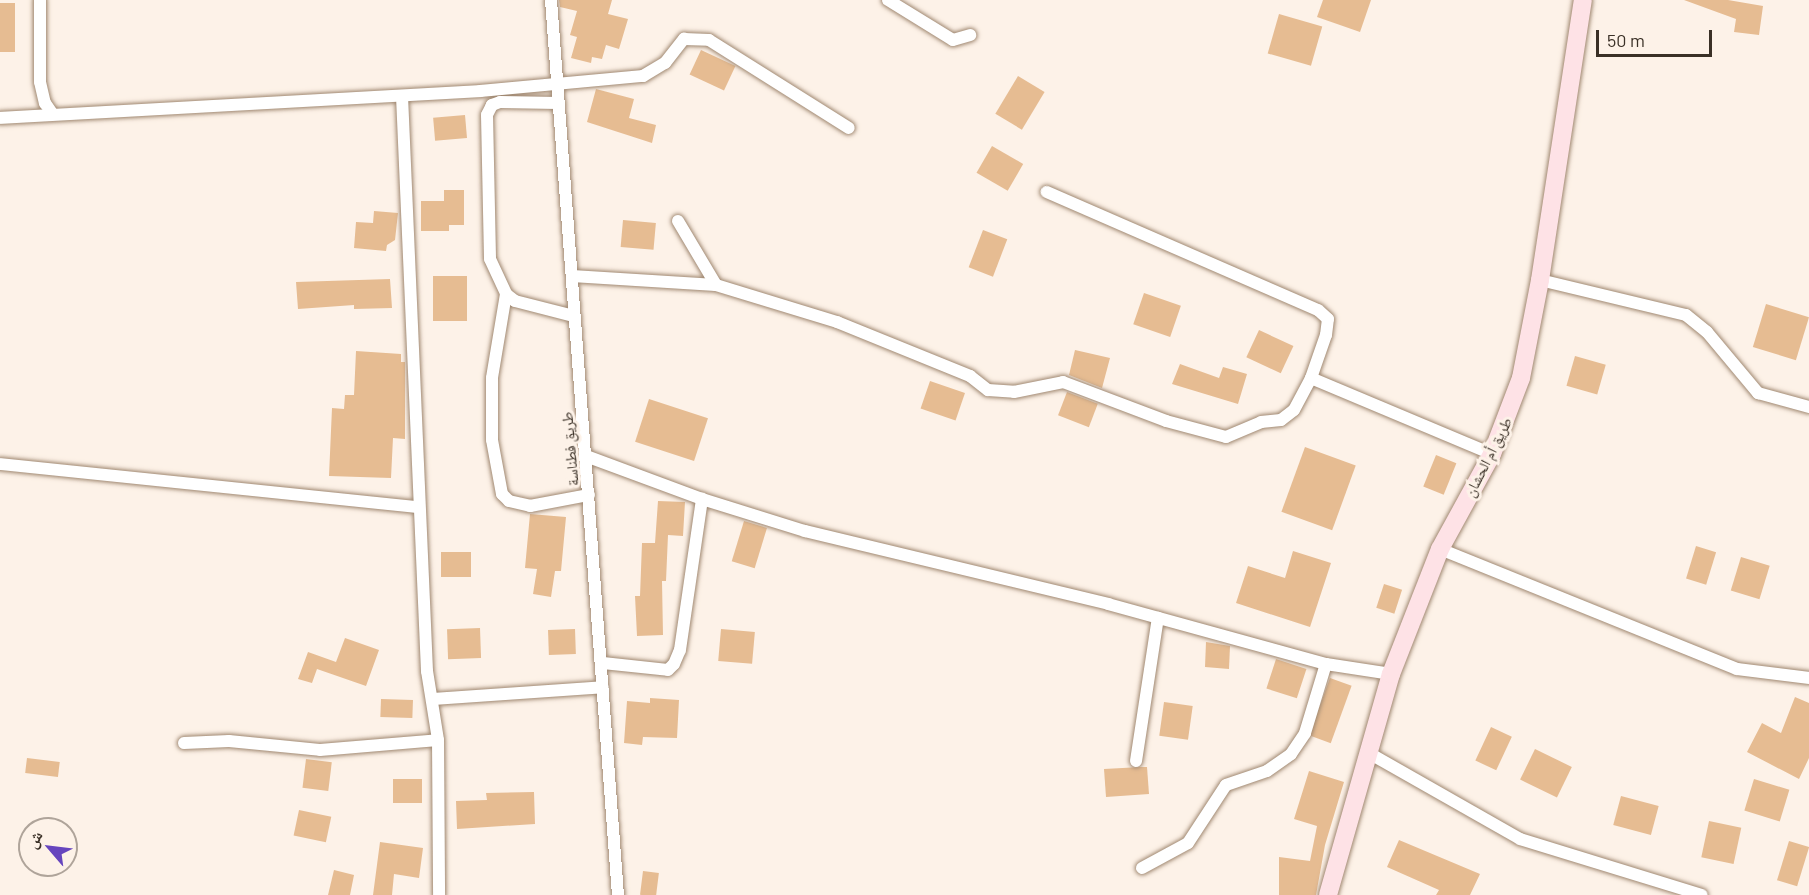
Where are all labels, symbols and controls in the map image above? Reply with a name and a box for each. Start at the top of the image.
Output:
scale bar [1599,18,1714,56]
text: 50 m [1607,29,1645,51]
street label: طريق فطناسة [558,411,582,487]
street label: طريق أم الحشان [1460,414,1516,500]
north arrow [18,817,78,877]
text: ش [21,827,46,851]

